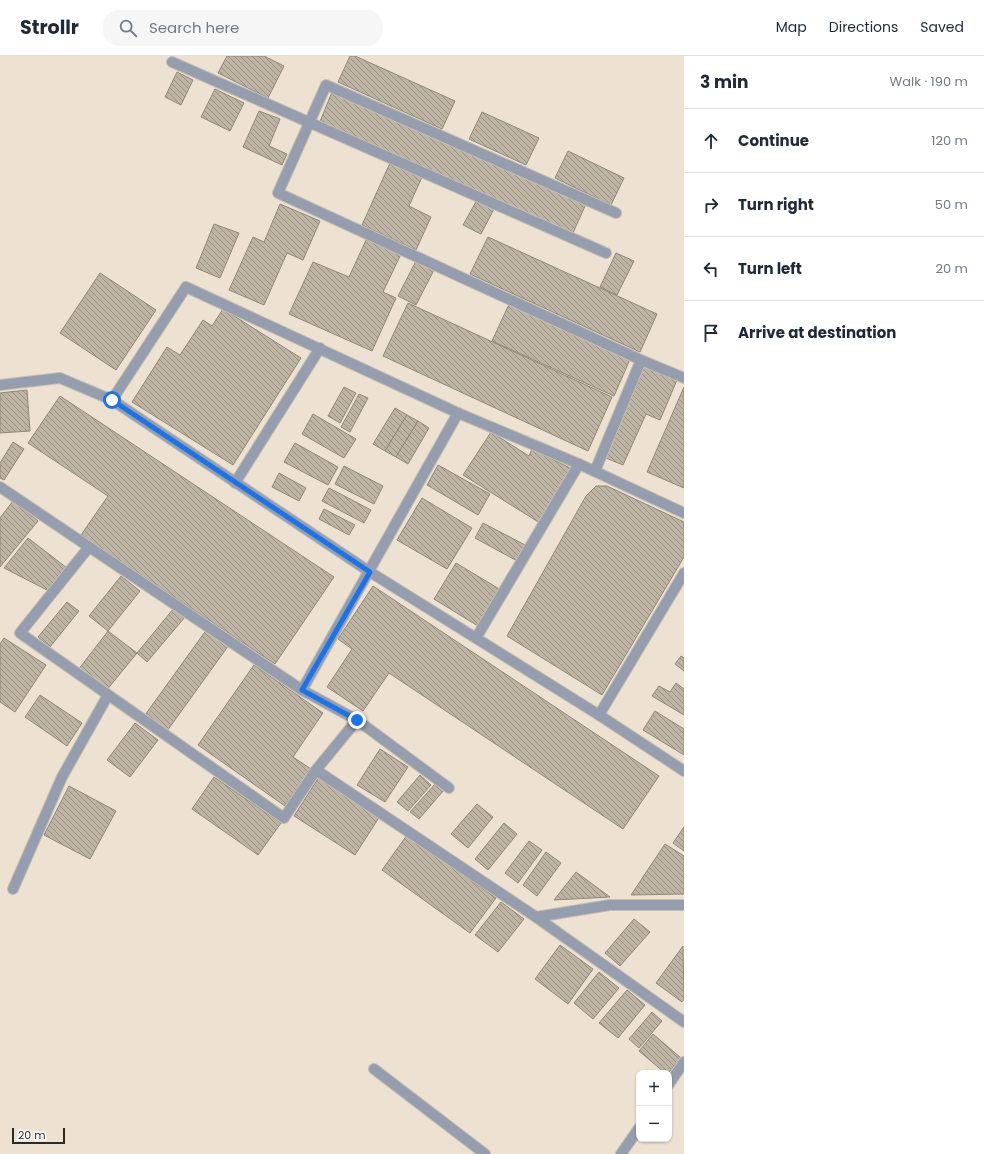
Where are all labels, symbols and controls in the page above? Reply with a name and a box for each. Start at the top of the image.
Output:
search box [103,10,383,46]
text: Strollr [20,14,79,41]
icon: search [117,17,139,39]
text: Search here [149,17,239,38]
text: Map [776,17,807,37]
text: Directions [829,17,898,37]
text: Saved [920,17,964,37]
text: 3 min [700,70,748,94]
text: Walk · 190 m [890,72,968,91]
icon: ahead [700,130,722,152]
text: Continue [738,130,809,151]
text: 120 m [931,131,968,150]
icon: right [700,194,722,216]
text: Turn right [738,194,814,215]
text: 50 m [935,195,968,214]
icon: left [700,258,722,280]
text: Turn left [738,258,802,279]
text: 20 m [935,259,968,278]
icon: arrive [700,322,722,344]
text: Arrive at destination [738,322,896,343]
route start [103,391,121,409]
route end [348,711,366,729]
map controls [636,1070,672,1142]
button: + [636,1070,672,1106]
button: − [636,1106,672,1142]
scale bar [12,1126,65,1145]
text: 20 m [18,1127,46,1143]

